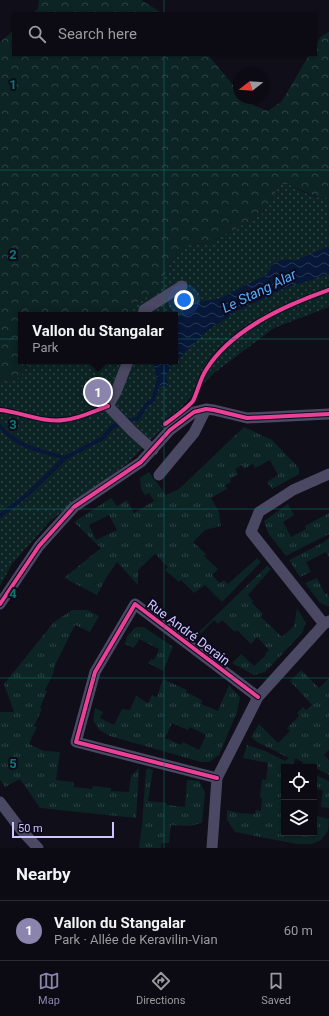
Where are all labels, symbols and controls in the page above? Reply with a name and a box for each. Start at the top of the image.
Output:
search box [12,12,317,56]
icon: search [26,23,48,45]
text: Search here [58,25,137,43]
north arrow [233,68,269,104]
text: 1 [9,77,17,92]
text: 2 [9,247,17,262]
water label: Le Stang Alar [219,266,299,316]
your location [174,290,194,310]
popup [18,312,178,364]
text: Vallon du Stangalar [32,322,164,340]
text: Park [32,340,58,355]
pin: 1 [85,377,111,407]
text: 3 [9,417,17,432]
text: 4 [9,586,17,601]
street label: Rue André Derain [144,596,233,668]
text: 5 [9,756,17,771]
map controls [281,764,317,836]
button: locate [281,764,317,800]
button: layers [281,800,317,836]
scale bar [12,820,114,839]
text: 50 m [18,822,43,835]
text: Nearby [16,864,71,884]
text: Vallon du Stangalar [54,914,185,932]
text: 1 [25,923,33,938]
text: 60 m [284,923,313,938]
text: Park · Allée de Keravilin-Vian [54,932,218,947]
tab: Map [38,970,60,1007]
tab: Directions [136,970,185,1007]
tab: Saved [261,970,291,1007]

